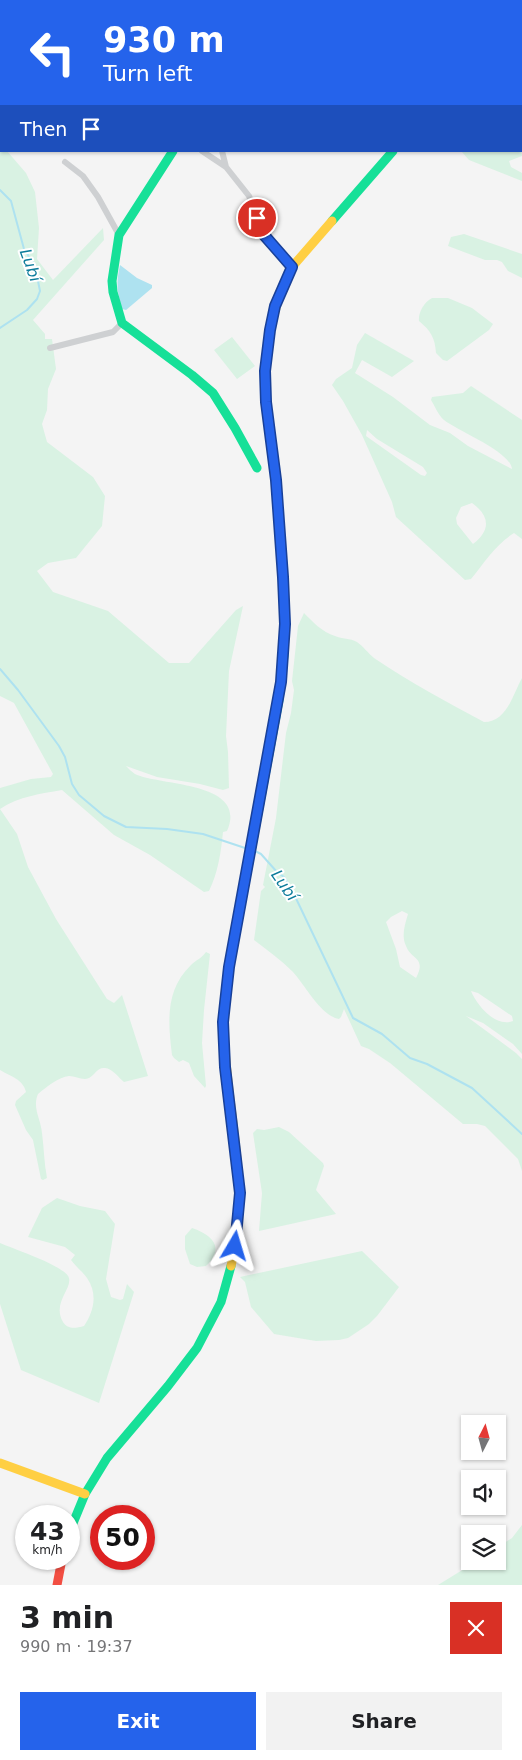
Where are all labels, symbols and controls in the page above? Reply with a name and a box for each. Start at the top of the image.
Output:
icon: left [20,20,85,85]
text: 930 m [103,20,225,60]
text: Turn left [103,61,192,86]
icon: arrive [77,115,105,143]
text: Then [20,118,67,140]
pin [236,197,278,239]
icon: arrive [243,204,271,232]
water label: Lubí [16,246,46,287]
water label: Lubí [267,866,303,907]
position arrow [208,1219,260,1271]
north arrow [461,1415,506,1460]
map controls [461,1415,506,1570]
button: sound [461,1470,506,1515]
speed limit sign: 50 [90,1505,155,1570]
text: 43 [30,1517,65,1546]
button: layers [461,1525,506,1570]
text: km/h [32,1543,63,1557]
text: 3 min [20,1600,114,1635]
button: close [450,1602,502,1654]
text: 990 m · 19:37 [20,1637,133,1656]
button: Exit [20,1692,256,1750]
button: Share [266,1692,502,1750]

